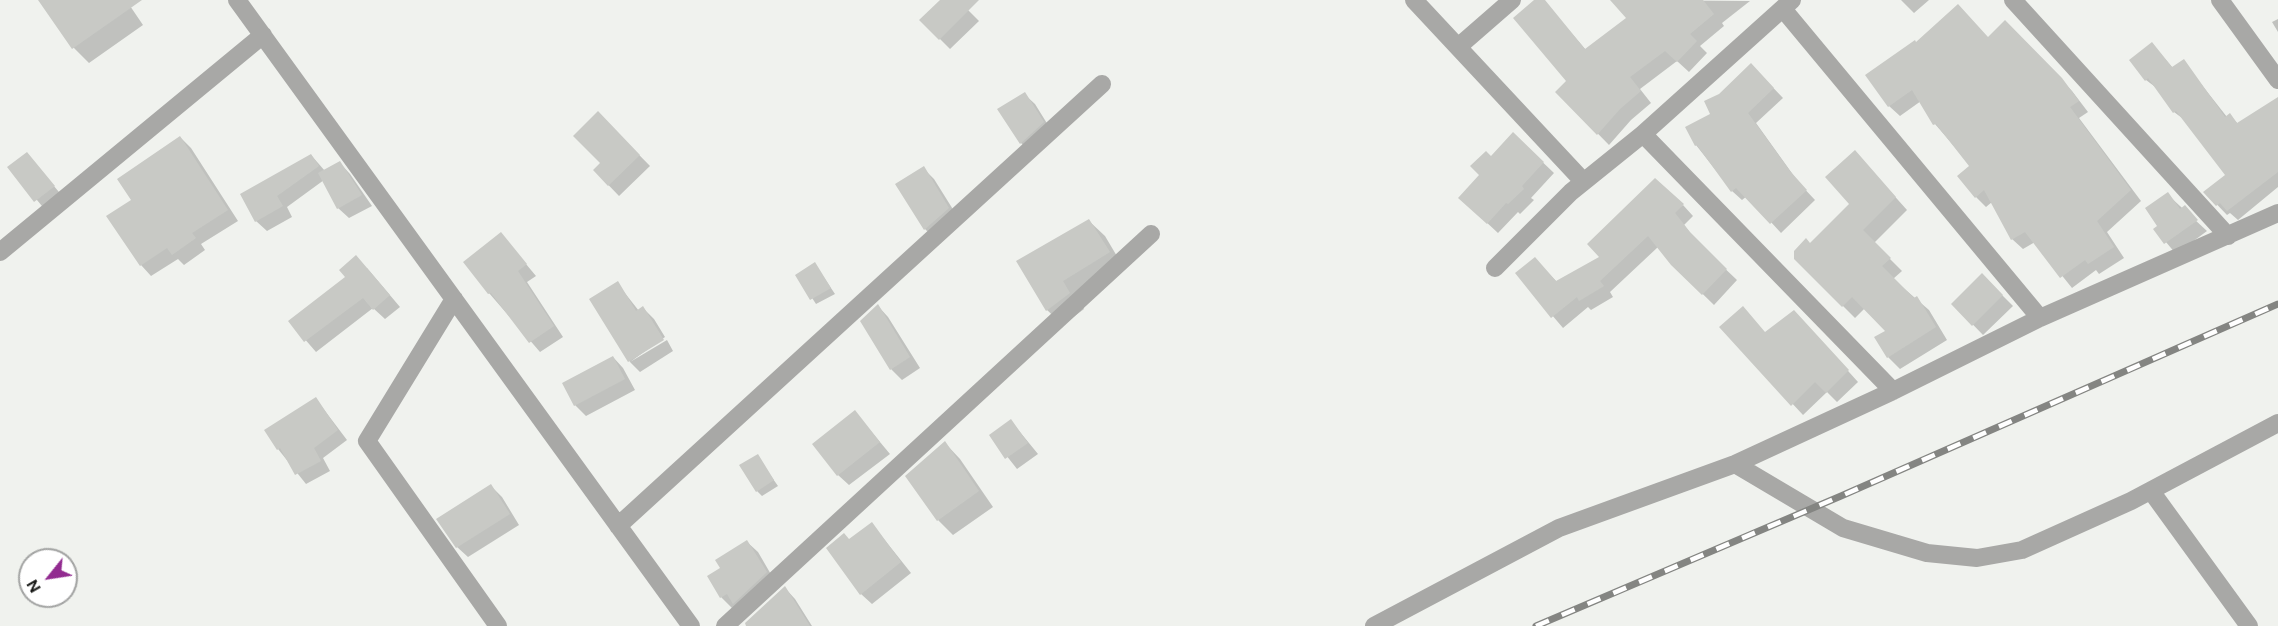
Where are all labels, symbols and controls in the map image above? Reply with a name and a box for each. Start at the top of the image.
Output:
north arrow [18,548,78,608]
text: N [22,576,46,597]

